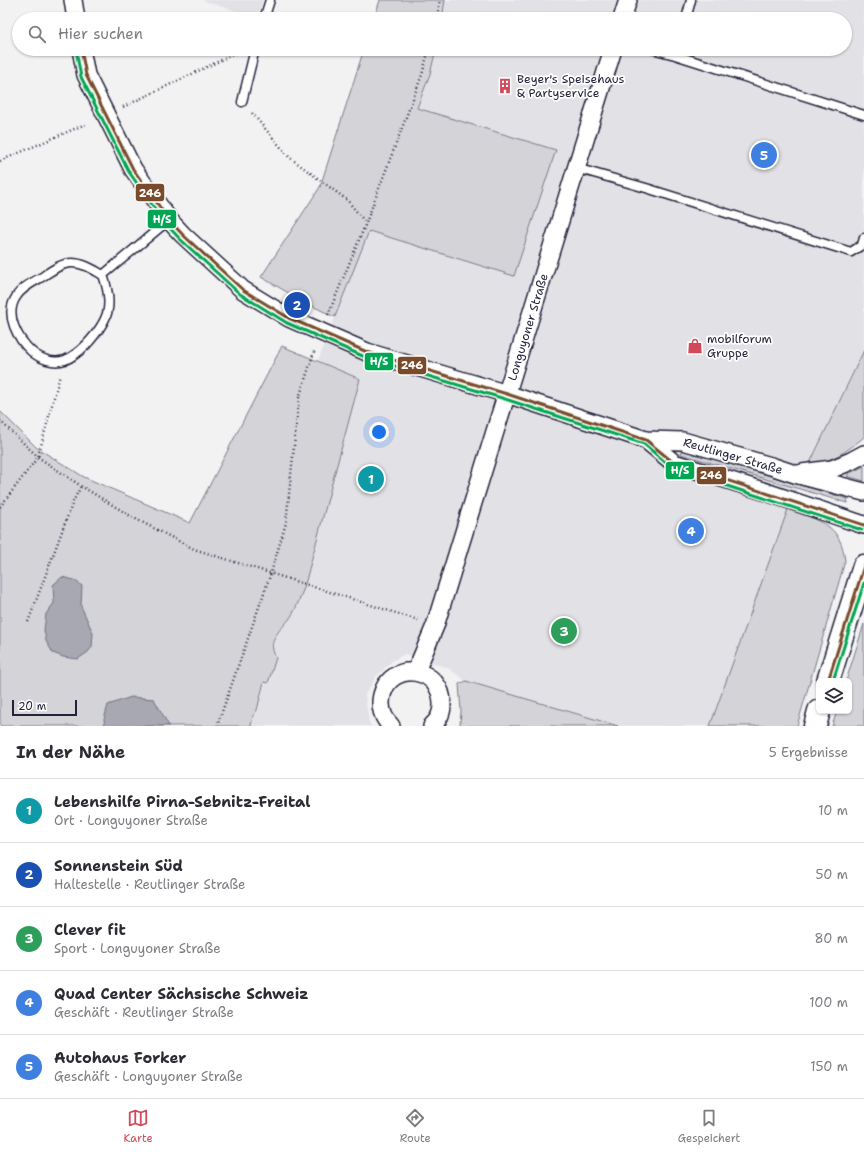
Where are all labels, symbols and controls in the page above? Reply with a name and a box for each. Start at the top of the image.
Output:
search box [12,12,852,56]
icon: search [26,23,48,45]
text: Hier suchen [58,24,143,44]
place label: Beyer's Speisehaus & Partyservice [517,71,625,101]
building icon: Beyer's Speisehaus & Partyservice [496,77,514,95]
pin: 5 [751,140,777,170]
line badge: 246 [135,183,165,202]
text: 246 [139,186,162,201]
line badge: H/S [147,209,177,229]
text: H/S [153,212,171,227]
street label: Longuyoner Straße [504,271,552,383]
pin: 2 [284,290,310,320]
place label: mobilforum Gruppe [707,331,772,361]
shop icon: mobilforum Gruppe [686,337,704,355]
line badge: H/S [364,352,394,371]
text: H/S [370,354,388,369]
line badge: 246 [397,356,427,375]
text: 246 [401,358,424,373]
your location [369,422,389,442]
street label: Reutlinger Straße [681,434,785,478]
line badge: H/S [665,461,695,480]
text: H/S [671,463,689,478]
pin: 1 [358,464,384,494]
line badge: 246 [696,466,727,485]
text: 246 [700,468,723,483]
pin: 4 [678,516,704,546]
pin: 3 [551,616,577,646]
map controls [816,678,852,714]
button: layers [816,678,852,714]
scale bar [12,698,77,717]
text: 20 m [18,699,46,714]
text: In der Nähe [16,741,125,763]
text: 5 Ergebnisse [769,744,848,761]
text: Lebenshilfe Pirna-Sebnitz-Freital [54,792,310,812]
text: 1 [26,802,32,819]
text: 10 m [818,802,848,819]
text: Ort · Longuyoner Straße [54,812,208,829]
text: Sonnenstein Süd [54,856,183,876]
text: 2 [24,866,34,883]
text: 50 m [815,866,848,883]
text: Haltestelle · Reutlinger Straße [54,876,245,893]
text: Clever fit [54,920,126,940]
text: 3 [24,930,34,947]
text: 80 m [814,930,848,947]
text: Sport · Longuyoner Straße [54,940,221,957]
text: Quad Center Sächsische Schweiz [54,984,309,1004]
text: 4 [24,994,34,1011]
text: 100 m [809,994,848,1011]
text: Geschäft · Reutlinger Straße [54,1004,234,1021]
text: Autohaus Forker [54,1048,186,1068]
text: 5 [25,1058,33,1075]
text: 150 m [810,1058,848,1075]
text: Geschäft · Longuyoner Straße [54,1068,243,1085]
tab: Karte [124,1107,153,1146]
tab: Route [400,1107,431,1146]
tab: Gespeichert [678,1107,740,1146]

